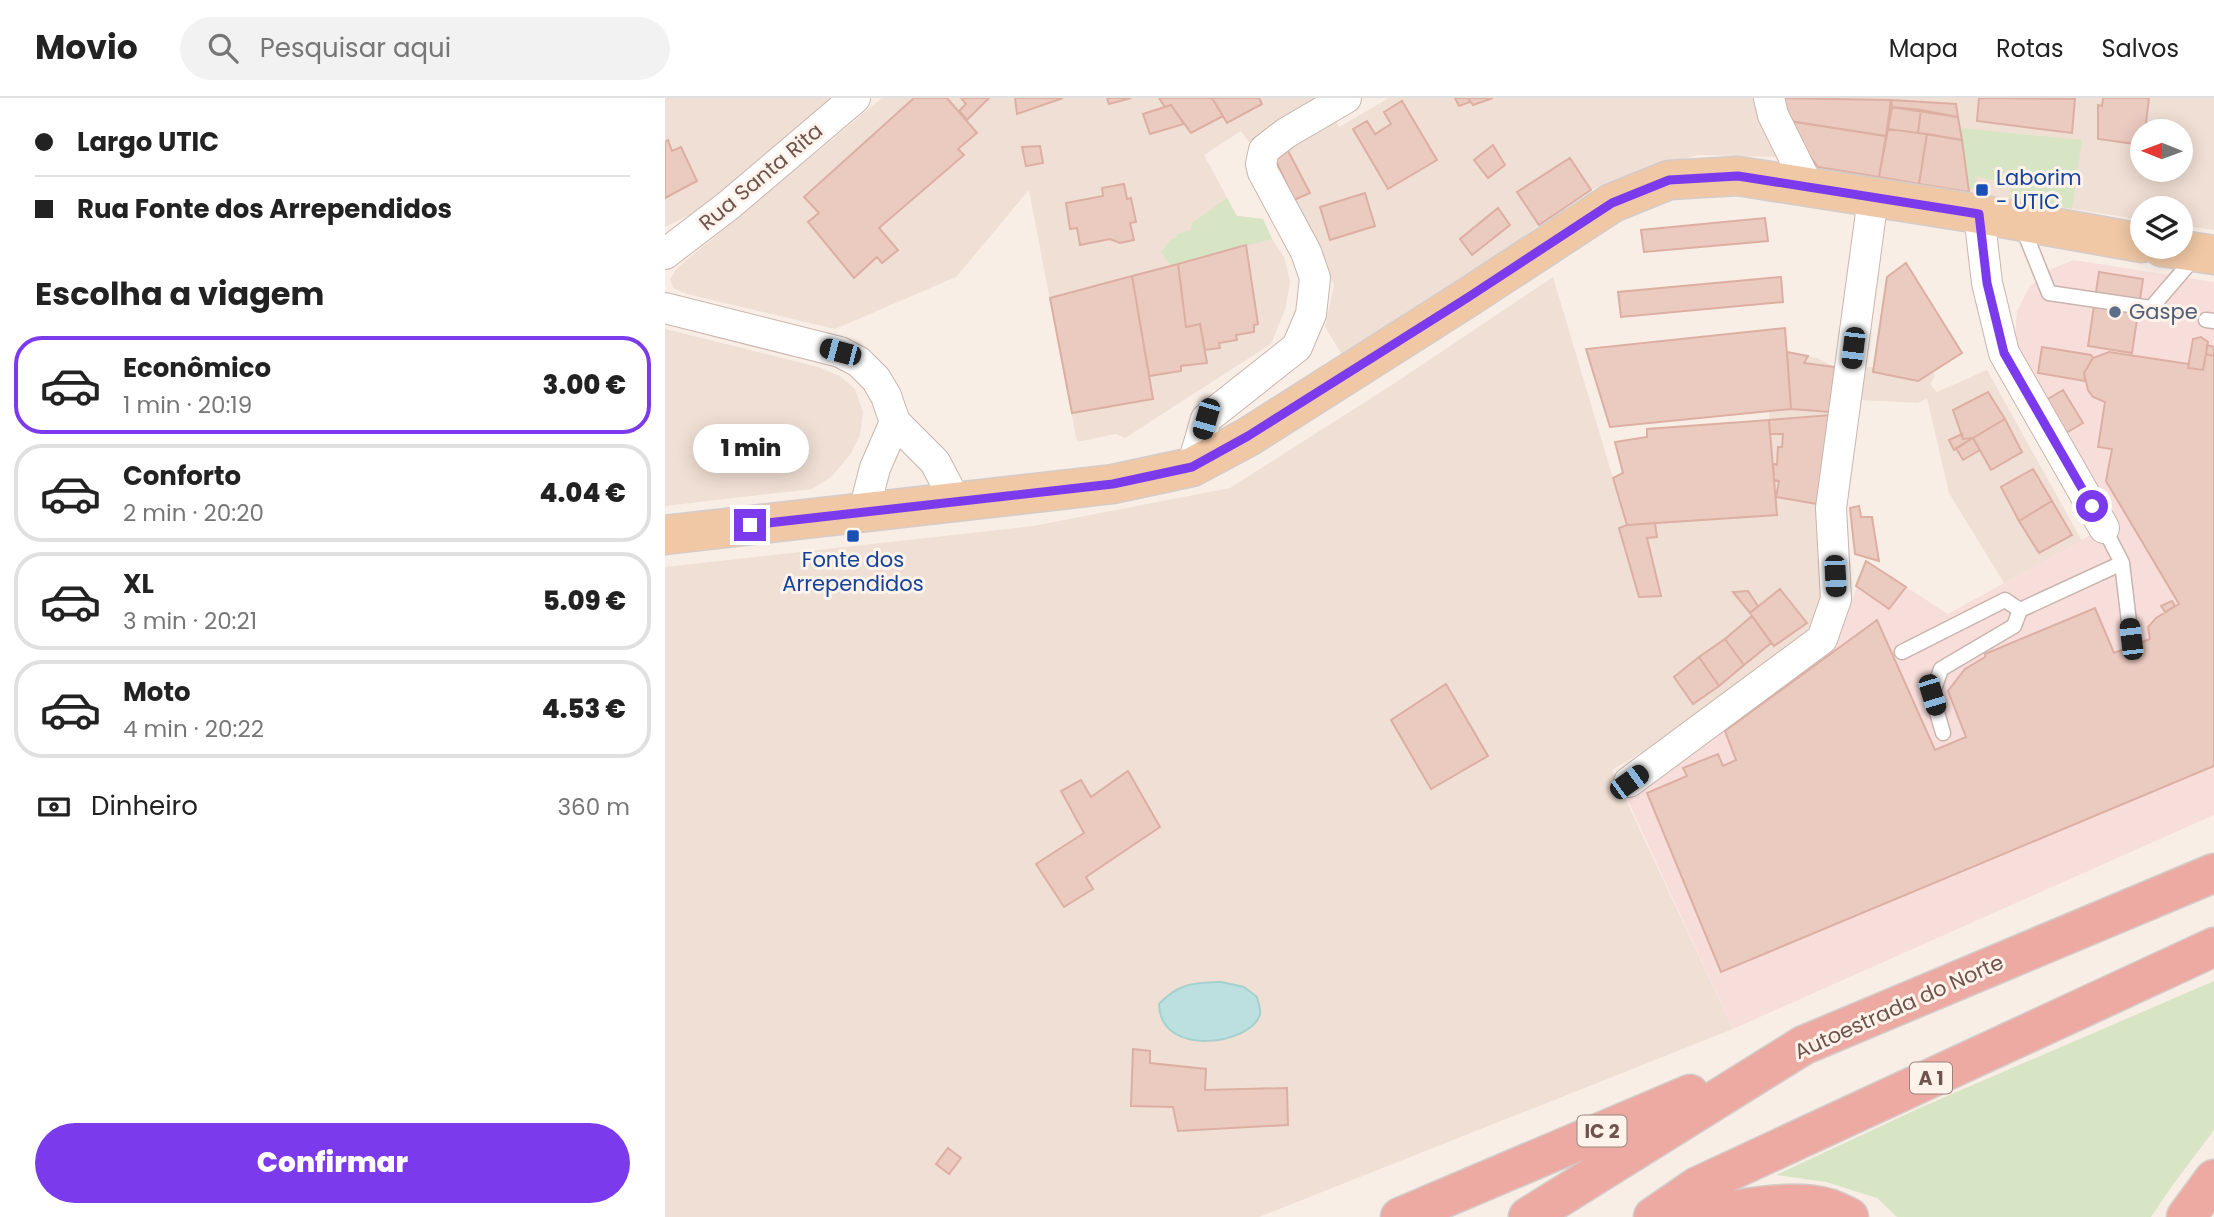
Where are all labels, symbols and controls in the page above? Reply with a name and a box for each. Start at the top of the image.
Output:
search box [180,17,670,80]
text: Movio [35,24,138,71]
icon: search [204,29,242,67]
text: Pesquisar aqui [260,30,451,66]
text: Mapa [1889,32,1958,65]
text: Rotas [1996,32,2063,65]
text: Salvos [2101,32,2179,65]
street label: Rua Santa Rita [693,116,829,237]
north arrow [2130,119,2193,182]
map controls [2130,119,2193,259]
text: Largo UTIC [77,124,219,160]
place label: Laborim - UTIC [1996,163,2082,216]
marker: Laborim - UTIC [1974,182,1990,198]
text: Rua Fonte dos Arrependidos [77,191,452,227]
button: layers [2130,196,2193,259]
text: Escolha a viagem [35,271,324,316]
place label: Gaspe [2129,297,2198,326]
marker: Gaspe [2107,304,2123,320]
car [1841,326,1866,370]
car [817,336,864,368]
text: Econômico [123,350,271,386]
icon: car [39,354,102,417]
text: 3.00 € [543,367,626,403]
text: 1 min · 20:19 [123,389,252,421]
car [1191,396,1222,442]
callout: 1 min [692,424,808,472]
text: 1 min [721,432,781,464]
text: Conforto [123,458,241,494]
icon: car [39,462,102,525]
text: 4.04 € [540,475,626,511]
route start [2076,490,2108,522]
text: 2 min · 20:20 [123,497,264,529]
route end [734,509,766,541]
marker: Fonte dos Arrependidos [845,528,861,544]
place label: Fonte dos Arrependidos [782,545,924,598]
car [1824,554,1847,598]
text: XL [123,566,154,602]
icon: car [39,570,102,633]
text: 5.09 € [543,583,626,619]
text: 3 min · 20:21 [123,605,257,637]
car [2119,617,2144,661]
car [1916,672,1949,718]
text: Moto [123,674,191,710]
icon: car [39,678,102,741]
text: 4.53 € [542,691,626,727]
text: 4 min · 20:22 [123,713,264,745]
car [1606,761,1653,803]
icon: cash [35,788,73,826]
text: Dinheiro [91,788,198,824]
text: 360 m [558,791,630,823]
street label: Autoestrada do Norte [1790,947,2008,1066]
road number: A 1 [1910,1062,1952,1094]
road number: IC 2 [1577,1116,1627,1147]
button: Confirmar [35,1123,630,1203]

